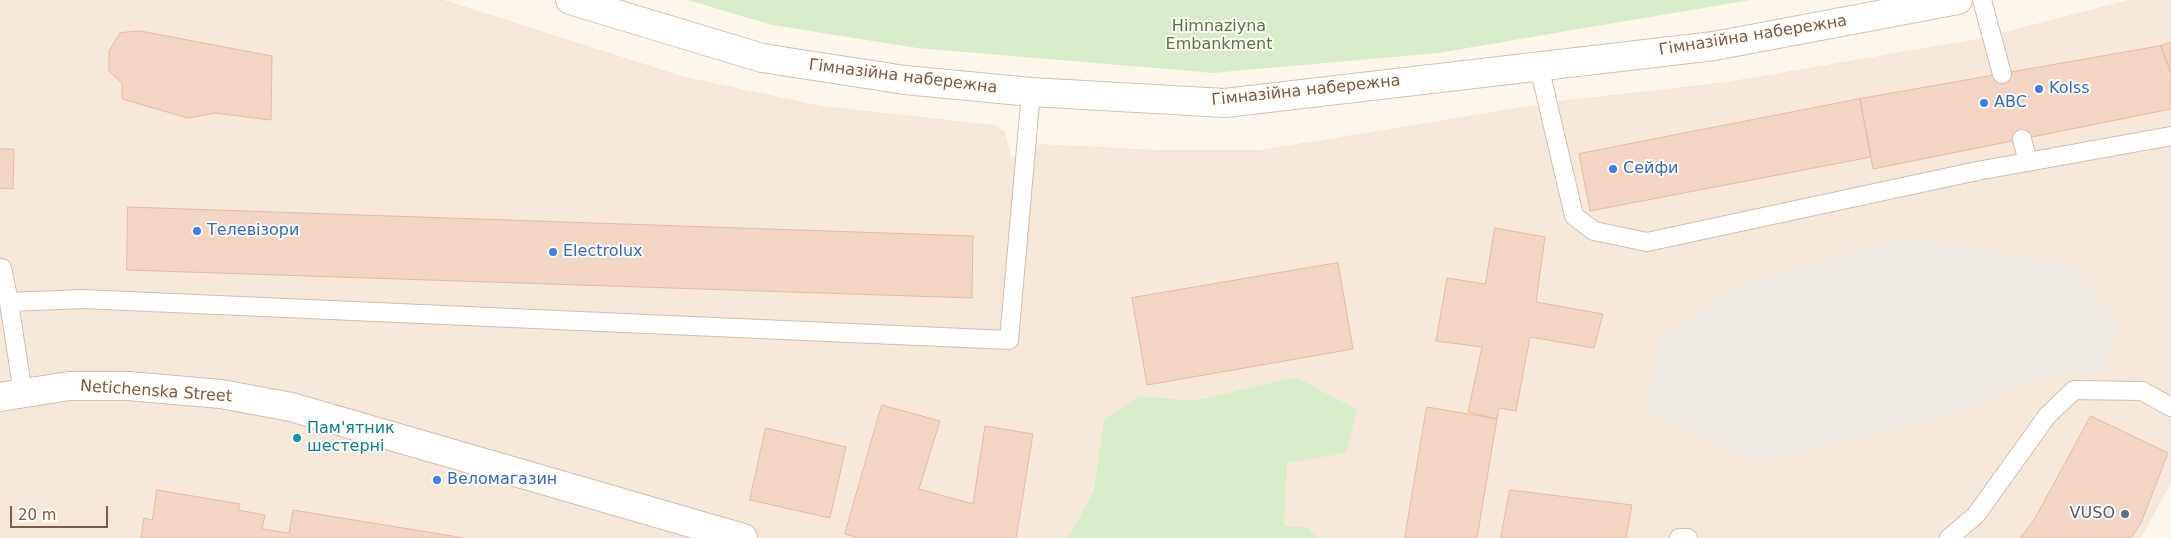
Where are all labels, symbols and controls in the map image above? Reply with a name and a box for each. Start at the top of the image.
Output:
street label: Гімназійна набережна [1658,12,1848,60]
park label: Himnaziyna Embankment [1166,17,1272,55]
street label: Гімназійна набережна [808,56,998,98]
street label: Гімназійна набережна [1211,72,1401,110]
place label: Kolss [2049,79,2090,99]
marker: Kolss [2033,83,2045,95]
place label: ABC [1994,93,2027,113]
marker: ABC [1978,97,1990,109]
place label: Сейфи [1623,159,1678,179]
marker: Сейфи [1607,163,1619,175]
place label: Телевізори [207,221,299,241]
marker: Телевізори [191,225,203,237]
place label: Electrolux [563,242,643,262]
marker: Electrolux [547,246,559,258]
street label: Netichenska Street [79,377,233,407]
place label: Пам'ятник шестерні [307,419,395,457]
marker: Пам'ятник шестерні [291,432,303,444]
place label: Веломагазин [447,470,557,490]
marker: Веломагазин [431,474,443,486]
scale bar [12,496,110,528]
place label: VUSO [2070,504,2115,524]
text: 20 m [18,506,56,524]
marker: VUSO [2119,508,2131,520]

